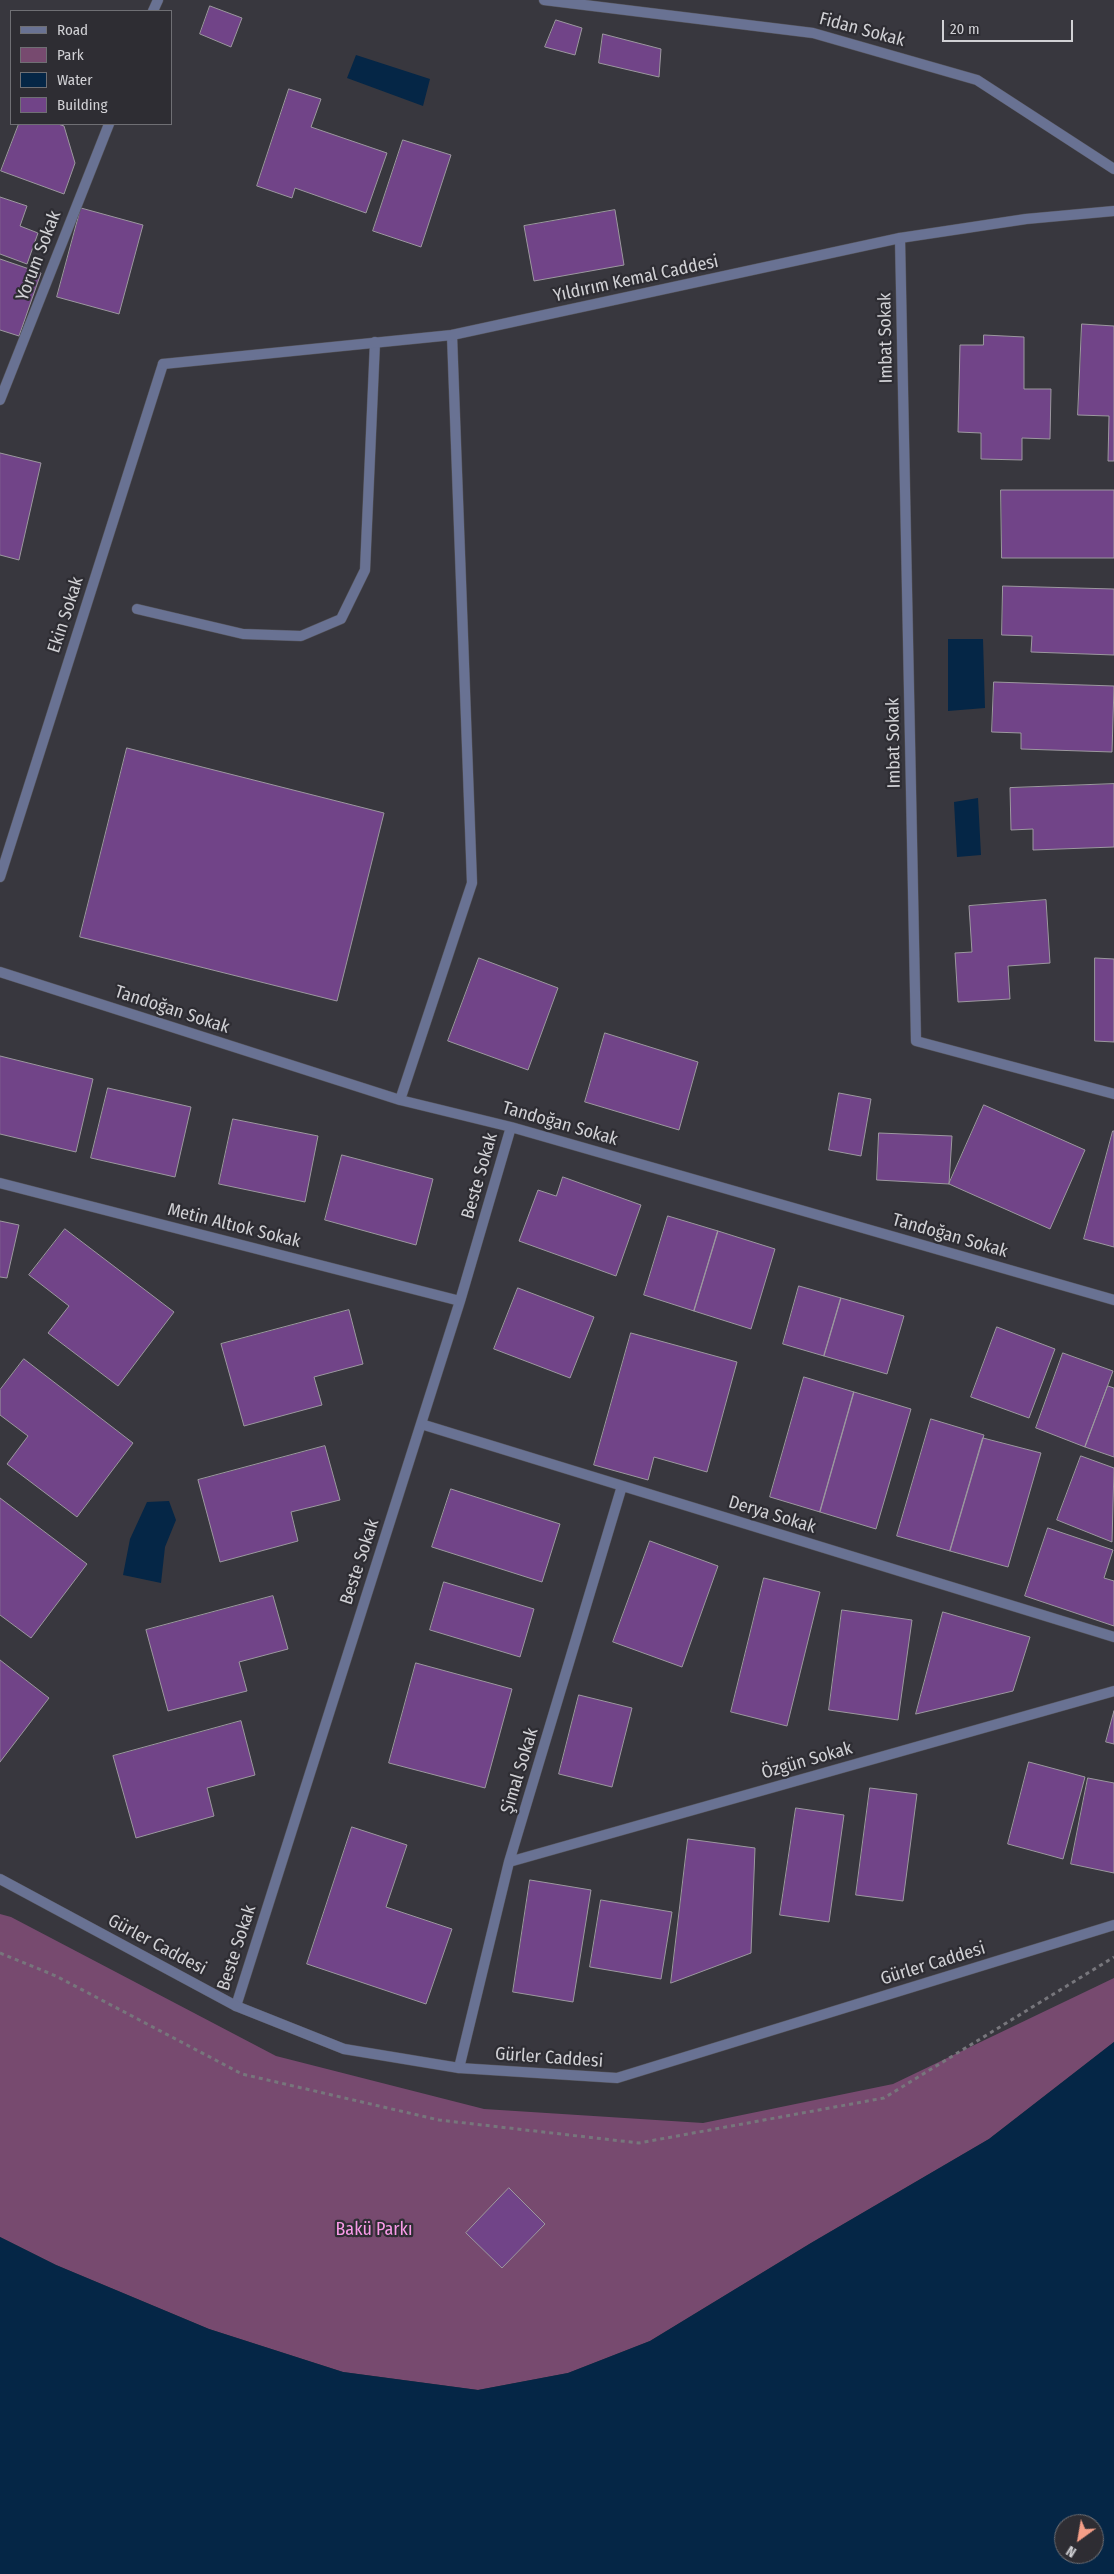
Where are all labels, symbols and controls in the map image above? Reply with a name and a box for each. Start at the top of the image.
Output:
street label: Fidan Sokak [817,8,907,52]
legend [10,10,172,125]
scale bar [944,10,1075,42]
text: 20 m [950,20,980,38]
text: Road [57,21,88,39]
text: Park [57,46,84,64]
text: Water [57,71,92,89]
text: Building [57,96,108,114]
street label: Yorum Sokak [12,208,66,304]
street label: Yıldırım Kemal Caddesi [552,251,720,307]
street label: Imbat Sokak [874,293,898,383]
street label: Ekin Sokak [44,574,88,656]
street label: Imbat Sokak [882,698,906,788]
street label: Tandoğan Sokak [112,981,232,1039]
street label: Tandoğan Sokak [500,1097,620,1151]
street label: Beste Sokak [457,1130,503,1222]
street label: Metin Altıok Sokak [165,1199,303,1253]
street label: Tandoğan Sokak [890,1209,1010,1263]
street label: Derya Sokak [726,1491,818,1539]
street label: Beste Sokak [336,1516,384,1608]
street label: Şimal Sokak [497,1725,543,1817]
street label: Özgün Sokak [759,1738,855,1784]
street label: Beste Sokak [213,1902,261,1994]
street label: Gürler Caddesi [104,1910,210,1980]
street label: Gürler Caddesi [878,1938,988,1990]
street label: Gürler Caddesi [494,2043,604,2073]
park label: Bakü Parkı [335,2219,413,2241]
north arrow [1054,2514,1104,2564]
text: N [1063,2542,1079,2561]

